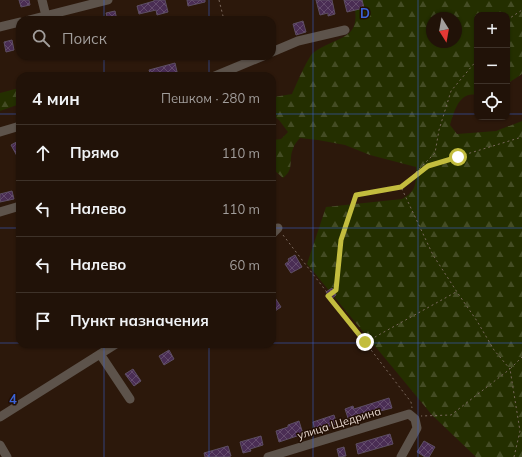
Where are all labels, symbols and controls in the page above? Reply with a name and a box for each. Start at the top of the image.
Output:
text: D [360,5,370,21]
north arrow [426,12,462,48]
map controls [474,12,510,120]
button: + [474,12,510,48]
search box [16,16,276,60]
icon: search [30,27,52,49]
text: Поиск [62,29,107,48]
button: − [474,48,510,84]
button: locate [474,84,510,120]
text: 4 мин [32,88,80,109]
text: Пешком · 280 m [161,90,260,106]
icon: ahead [32,142,54,164]
text: Прямо [70,143,119,162]
text: 110 m [222,145,260,161]
route start [449,148,467,166]
icon: left [32,198,54,220]
text: Налево [70,199,126,218]
text: 110 m [222,201,260,217]
icon: left [32,254,54,276]
text: Налево [70,255,126,274]
text: 60 m [230,257,260,273]
icon: arrive [32,310,54,332]
text: Пункт назначения [70,311,209,330]
route end [356,333,374,351]
text: 4 [9,391,17,407]
street label: улица Щедрина [296,404,382,442]

